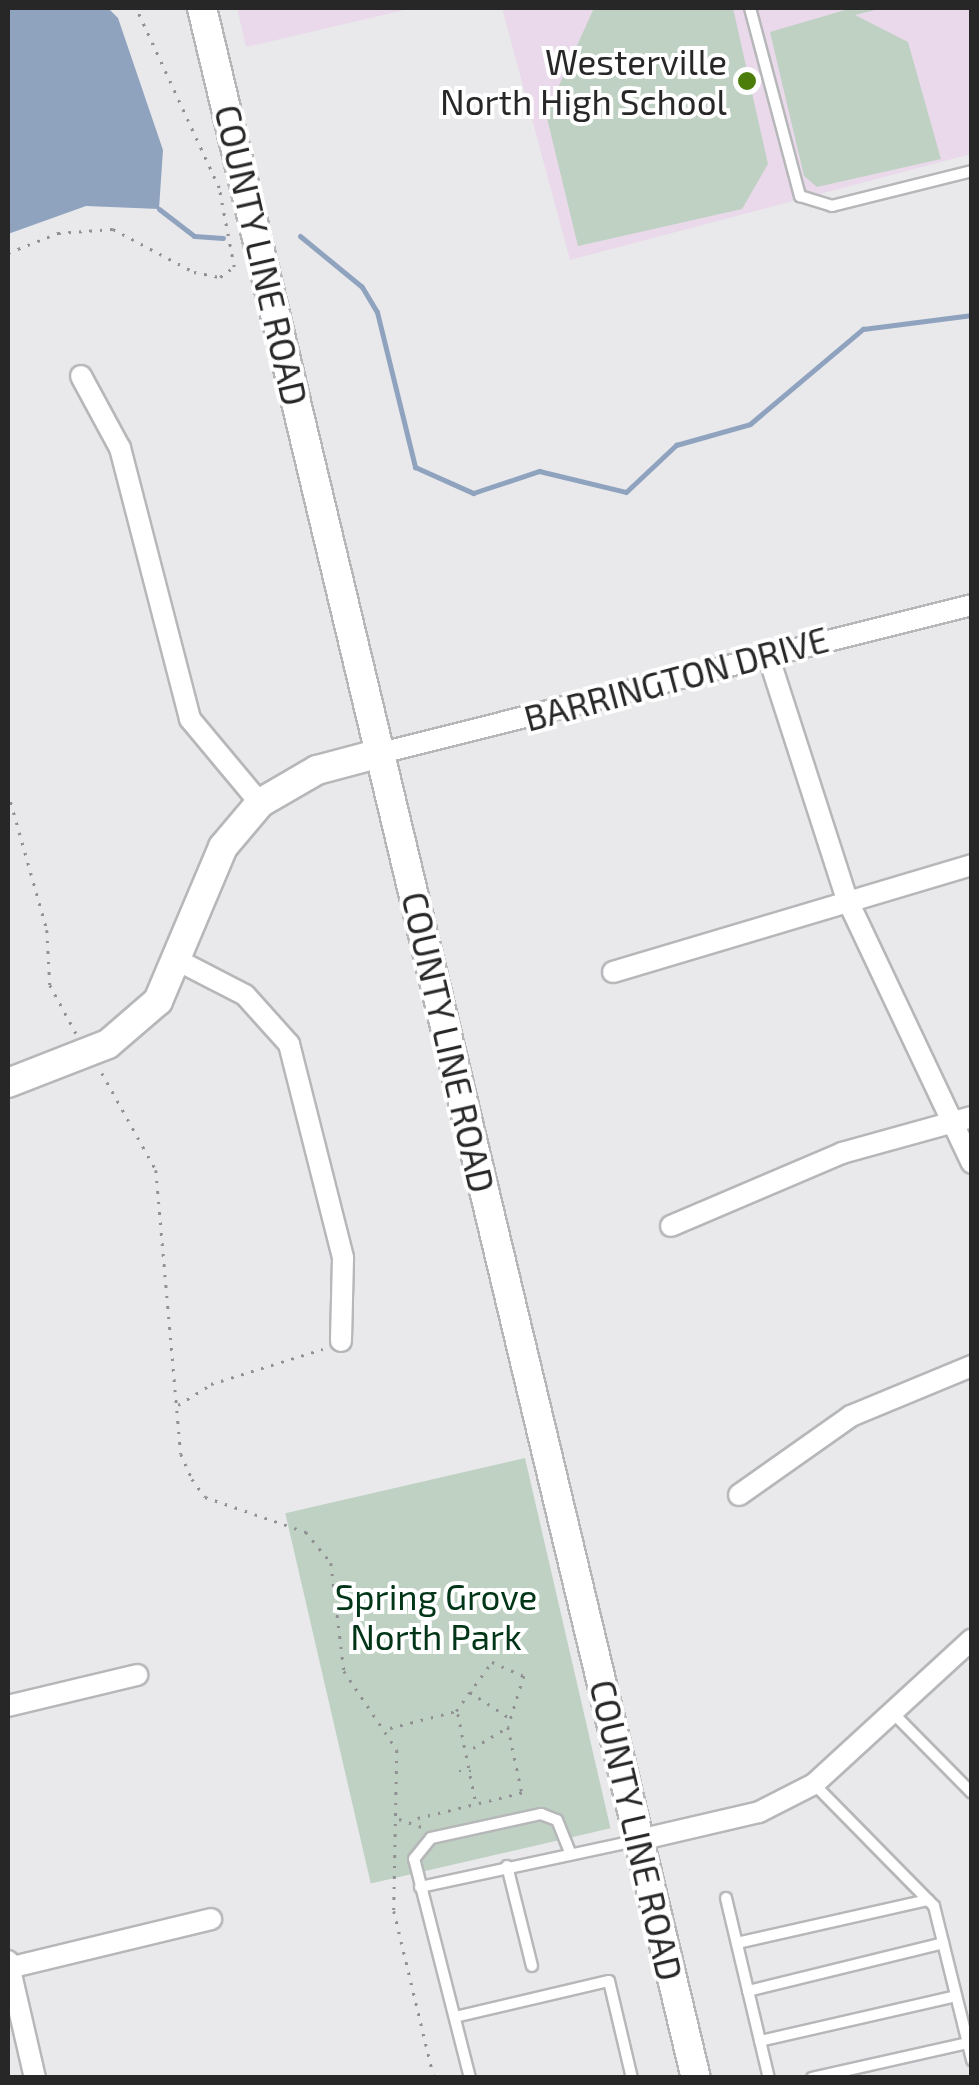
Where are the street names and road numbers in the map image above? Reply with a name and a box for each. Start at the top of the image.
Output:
street label: COUNTY LINE ROAD [207,100,317,410]
street label: BARRINGTON DRIVE [519,617,833,739]
street label: COUNTY LINE ROAD [394,887,504,1197]
street label: COUNTY LINE ROAD [582,1675,692,1985]

